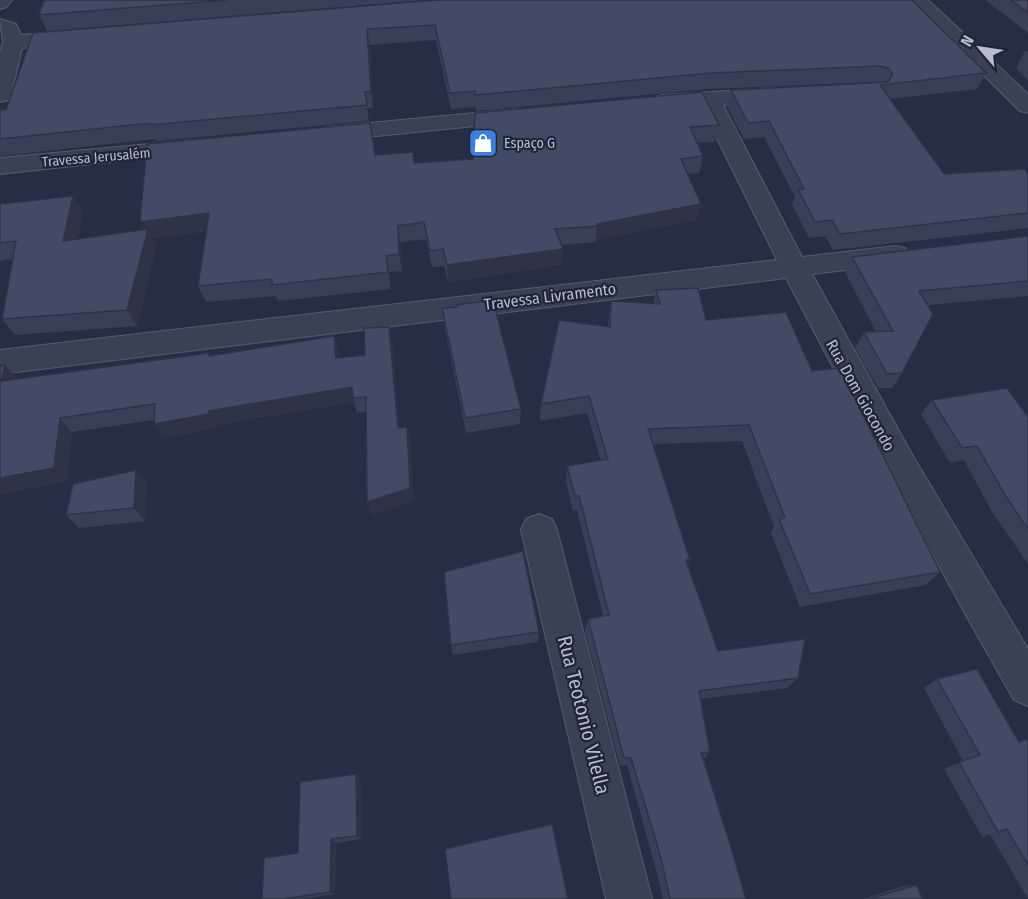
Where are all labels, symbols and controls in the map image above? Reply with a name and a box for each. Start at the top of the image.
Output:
north arrow [950,18,1010,78]
text: N [957,32,978,50]
shop icon: Espaço G [467,127,499,159]
place label: Espaço G [504,135,555,152]
street label: Travessa Jerusalém [41,144,151,171]
street label: Travessa Livramento [483,279,617,314]
street label: Rua Dom Giocondo [822,336,899,454]
street label: Rua Teotonio Vilella [553,633,615,797]

